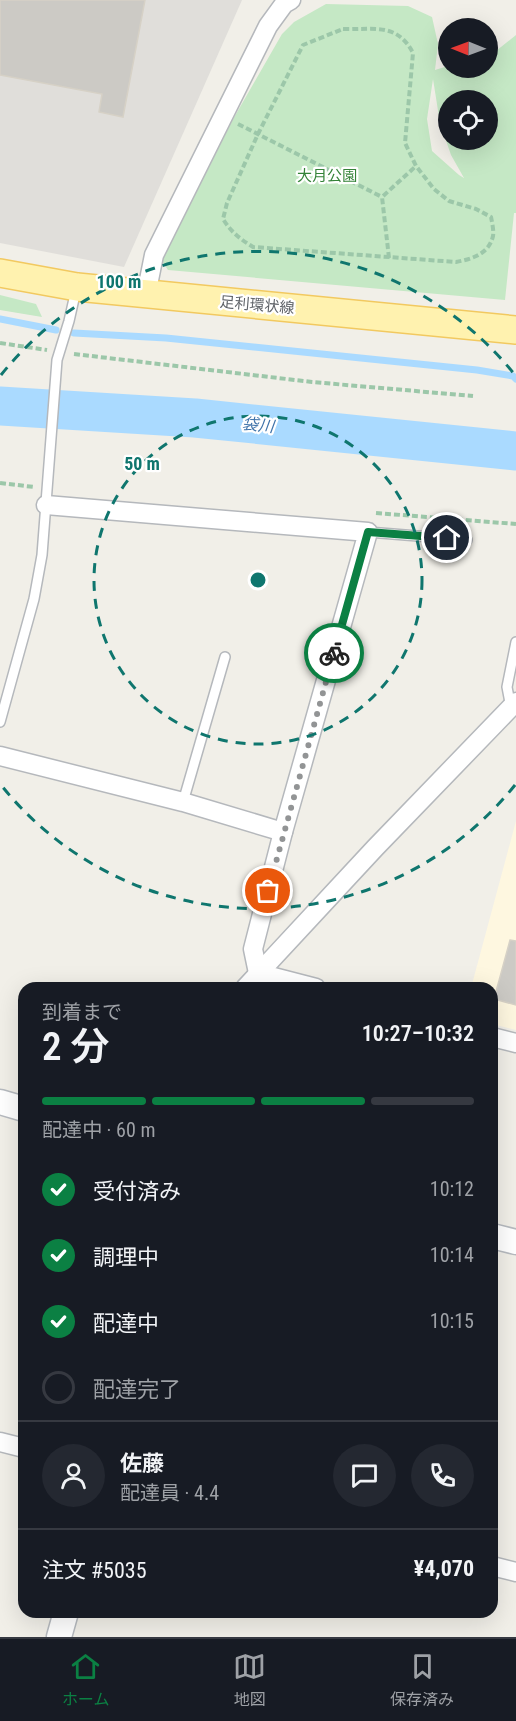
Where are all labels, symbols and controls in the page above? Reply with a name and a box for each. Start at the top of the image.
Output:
north arrow [438,18,498,78]
map controls [438,18,498,150]
button: locate [438,90,498,150]
park label: 大月公園 [297,167,357,185]
text: 100 m [97,271,141,292]
street label: 足利環状線 [219,293,295,317]
water label: 袋川 [241,414,277,436]
text: 50 m [124,453,160,474]
pin [421,512,472,563]
icon: home [430,521,463,554]
centre of rings [248,570,268,590]
courier [304,623,364,683]
icon: bike [318,637,351,670]
pin [242,865,293,916]
icon: bag [251,874,284,907]
text: 到着まで [42,1000,122,1024]
text: 10:27–10:32 [362,1021,474,1046]
text: 2 分 [42,1024,110,1070]
text: 配達中 · 60 m [42,1118,155,1142]
icon: check [42,1173,75,1206]
text: 10:12 [430,1177,474,1201]
text: 受付済み [93,1179,181,1204]
icon: check [42,1239,75,1272]
text: 10:14 [430,1243,474,1267]
text: 調理中 [93,1245,159,1270]
icon: check [42,1305,75,1338]
text: 10:15 [430,1309,474,1333]
text: 配達中 [93,1311,159,1336]
text: 配達完了 [93,1377,181,1402]
button: person [42,1444,105,1507]
button: chat [333,1444,396,1507]
button: phone [411,1444,474,1507]
text: 佐藤 [120,1451,164,1476]
text: 配達員 · 4.4 [120,1481,219,1505]
text: ¥4,070 [414,1556,474,1581]
text: 注文 #5035 [42,1558,147,1583]
tab: ホーム [62,1650,109,1710]
tab: 地図 [233,1650,266,1710]
tab: 保存済み [390,1650,454,1710]

